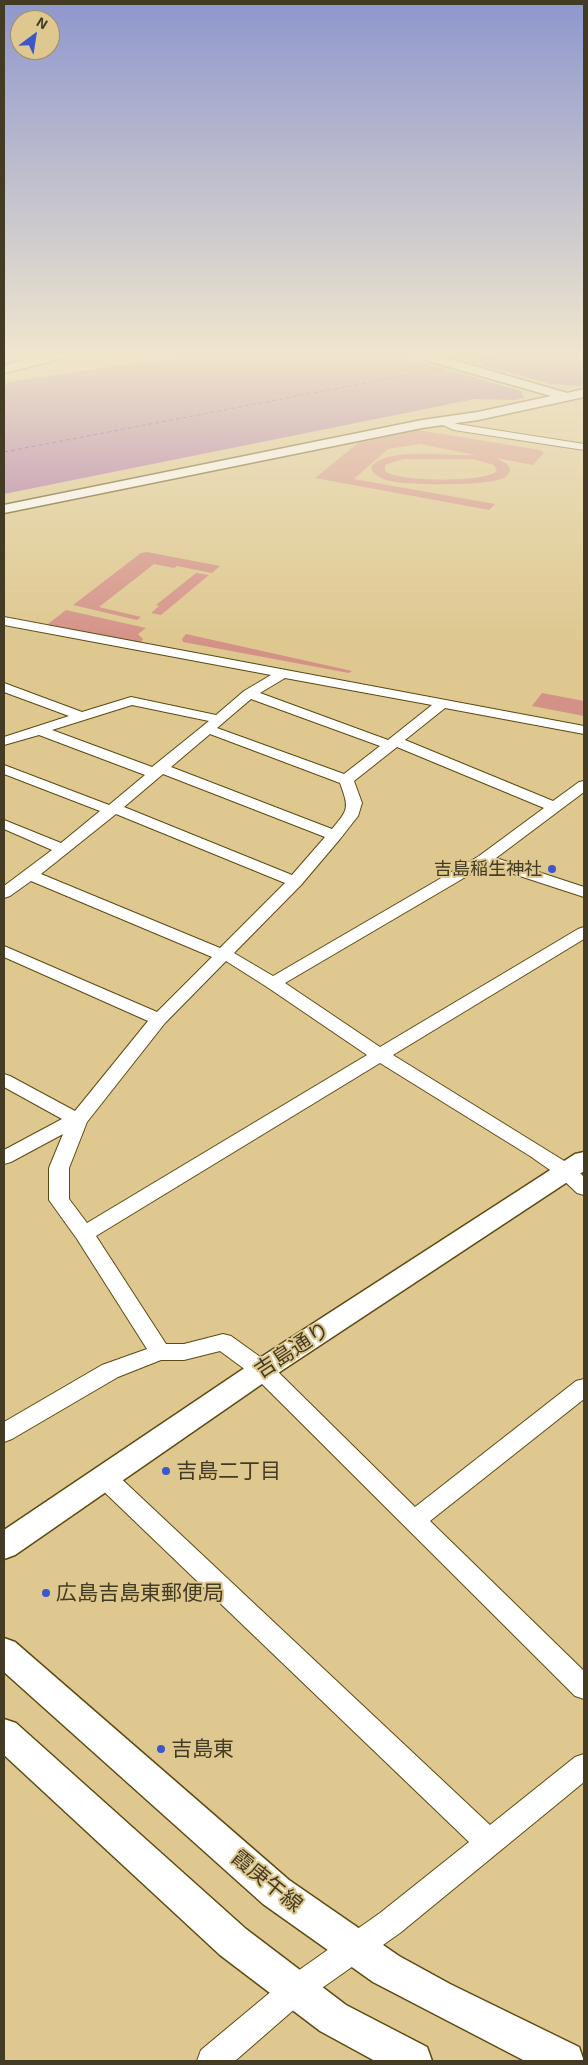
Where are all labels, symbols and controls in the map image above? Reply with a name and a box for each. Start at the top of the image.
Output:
north arrow [10,10,60,60]
text: N [34,13,51,32]
place label: 吉島稲生神社 [434,858,542,880]
marker: 吉島稲生神社 [546,863,558,875]
street label: 吉島通り [250,1317,334,1383]
place label: 吉島二丁目 [176,1458,281,1484]
marker: 吉島二丁目 [160,1465,172,1477]
place label: 広島吉島東郵便局 [56,1580,224,1606]
marker: 広島吉島東郵便局 [40,1587,52,1599]
place label: 吉島東 [171,1736,234,1762]
marker: 吉島東 [155,1743,167,1755]
street label: 霞庚午線 [226,1845,308,1917]

